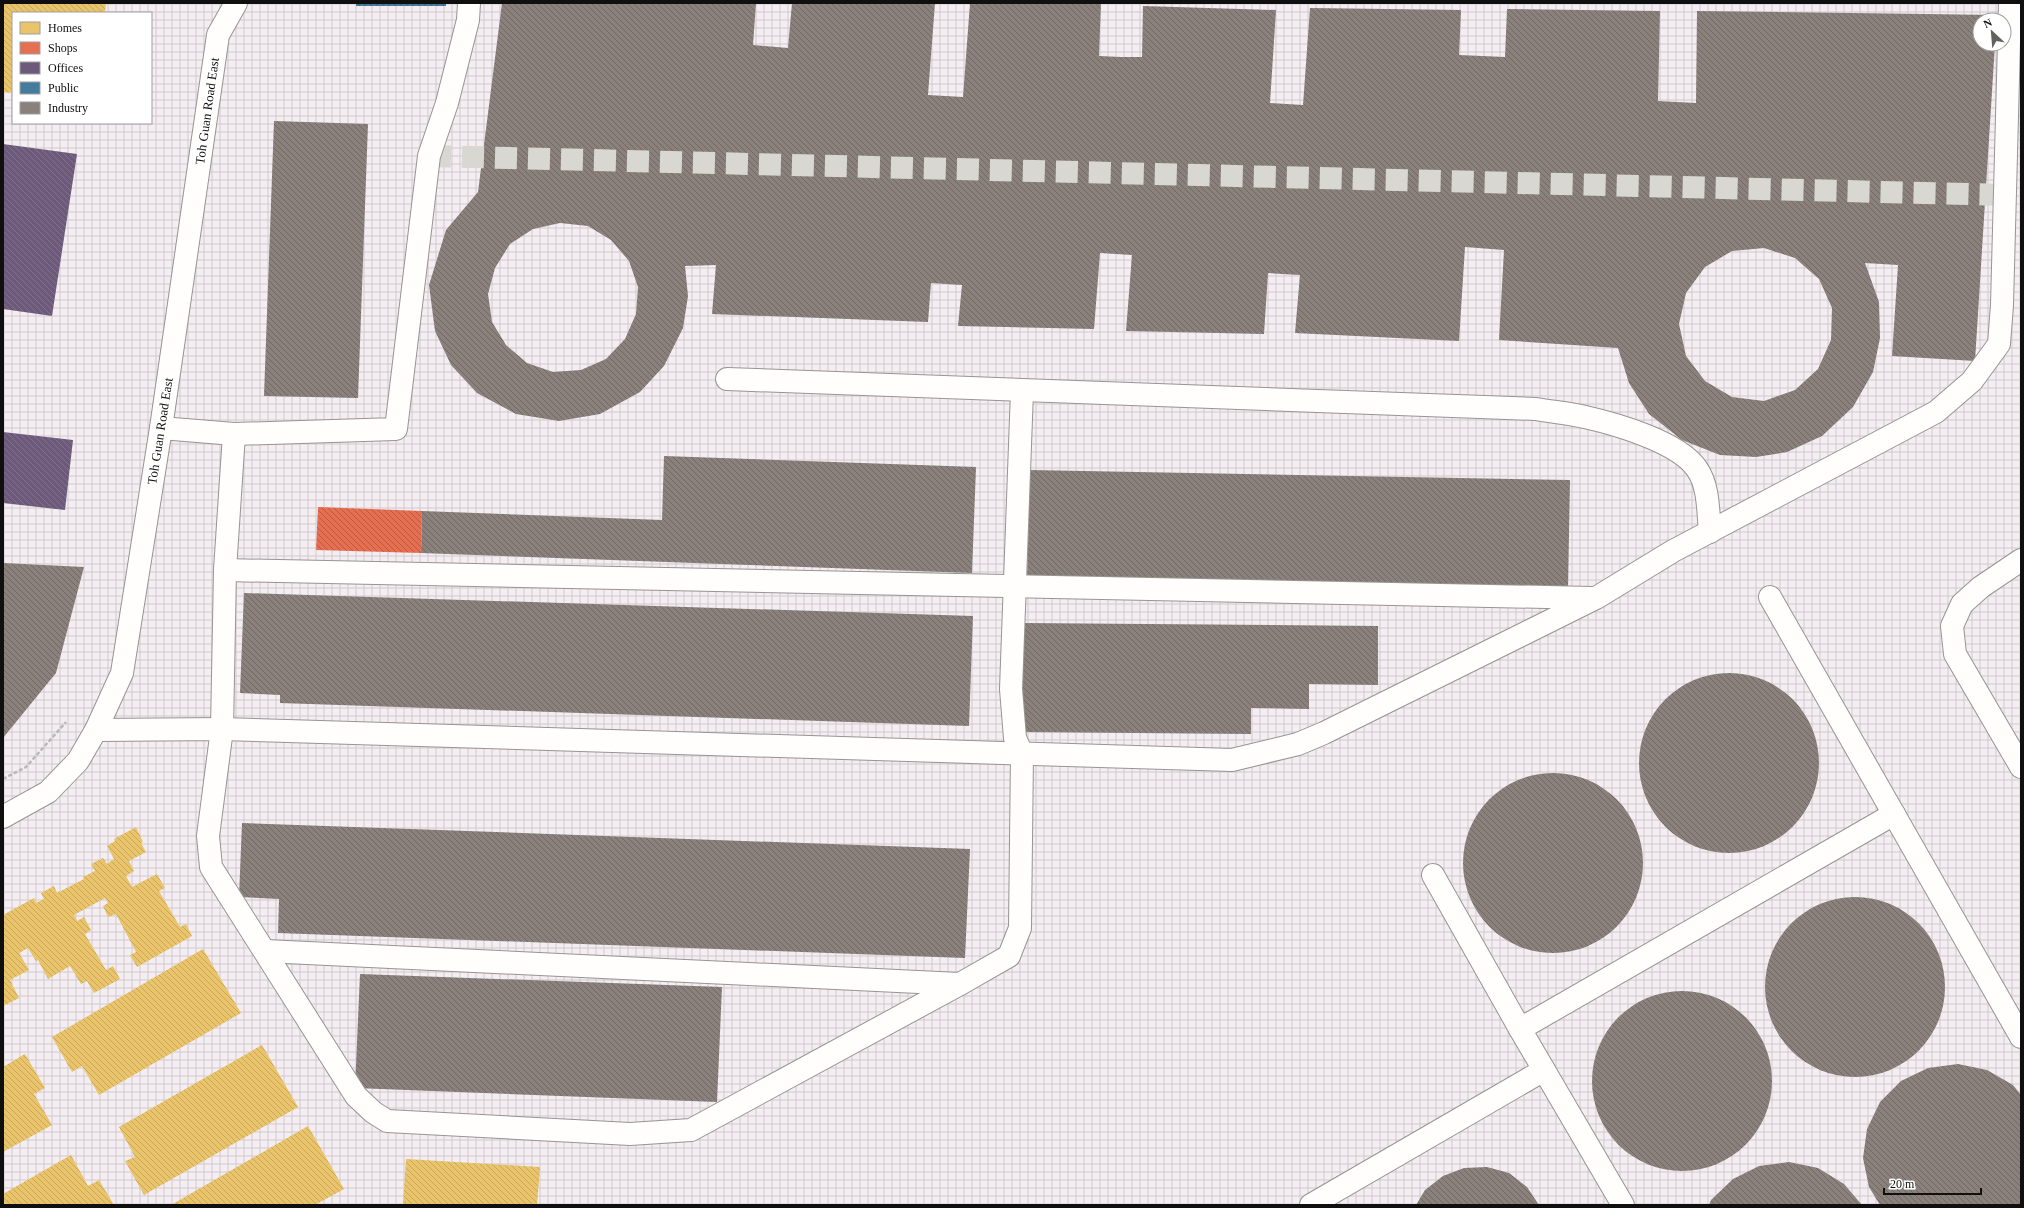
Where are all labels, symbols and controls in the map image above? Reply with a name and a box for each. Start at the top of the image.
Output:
legend [12,12,152,124]
north arrow [1972,12,2012,52]
text: N [1981,16,1994,30]
text: Homes [48,21,82,35]
text: Shops [48,41,78,55]
street label: Toh Guan Road East [192,56,222,165]
text: Offices [48,61,83,75]
text: Public [48,81,79,95]
text: Industry [48,101,88,115]
street label: Toh Guan Road East [144,376,176,485]
scale bar [1884,1170,1981,1196]
text: 20 m [1890,1177,1915,1191]

